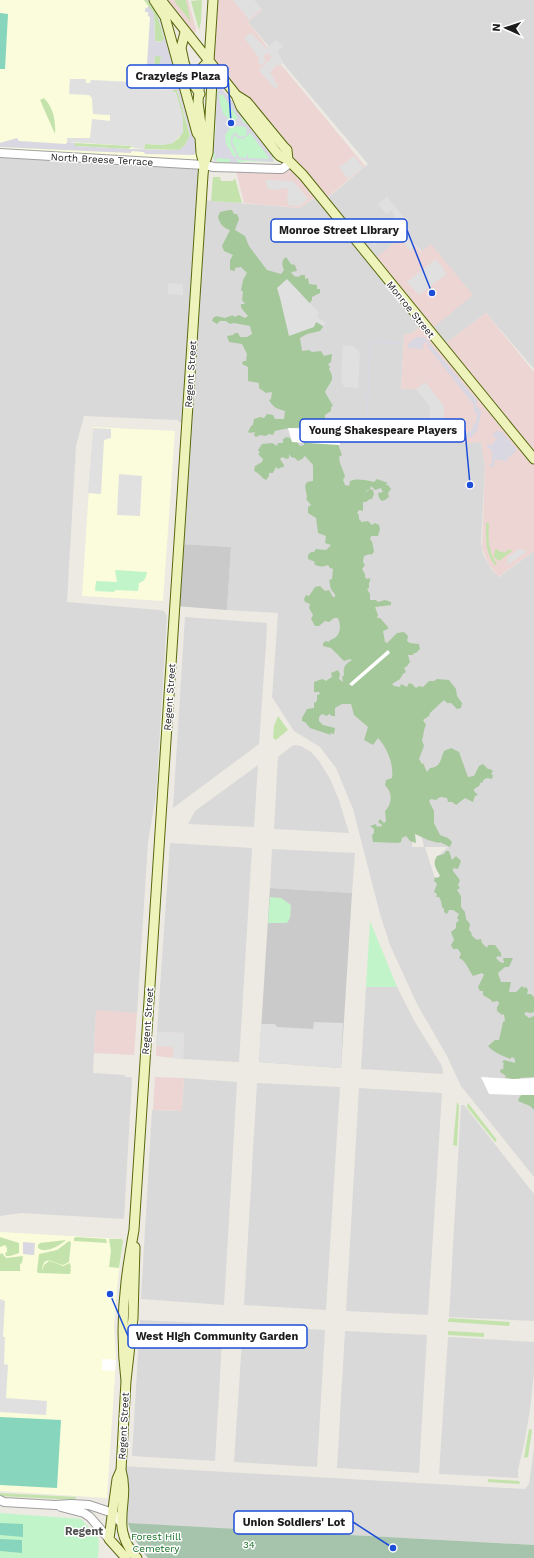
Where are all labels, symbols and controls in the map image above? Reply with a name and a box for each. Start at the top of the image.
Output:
north arrow [486,8,526,48]
text: N [490,23,503,32]
callout: Crazylegs Plaza [127,65,228,88]
text: Crazylegs Plaza [136,70,221,83]
street label: North Breese Terrace [50,151,154,168]
callout: Monroe Street Library [271,219,407,242]
text: Monroe Street Library [279,224,400,237]
street label: Monroe Street [384,279,437,341]
street label: Regent Street [183,339,198,408]
callout: Young Shakespeare Players [300,419,465,442]
text: Young Shakespeare Players [309,424,457,437]
street label: Regent Street [162,662,177,731]
street label: Regent Street [140,986,155,1055]
callout: West High Community Garden [128,1325,307,1348]
text: West High Community Garden [136,1330,298,1343]
street label: Regent Street [116,1391,131,1460]
callout: Union Soldiers' Lot [234,1511,353,1534]
text: Union Soldiers' Lot [243,1516,345,1529]
district label: Regent [65,1525,103,1538]
park label: Forest Hill Cemetery [131,1531,181,1554]
park label: 34 [243,1539,255,1550]

